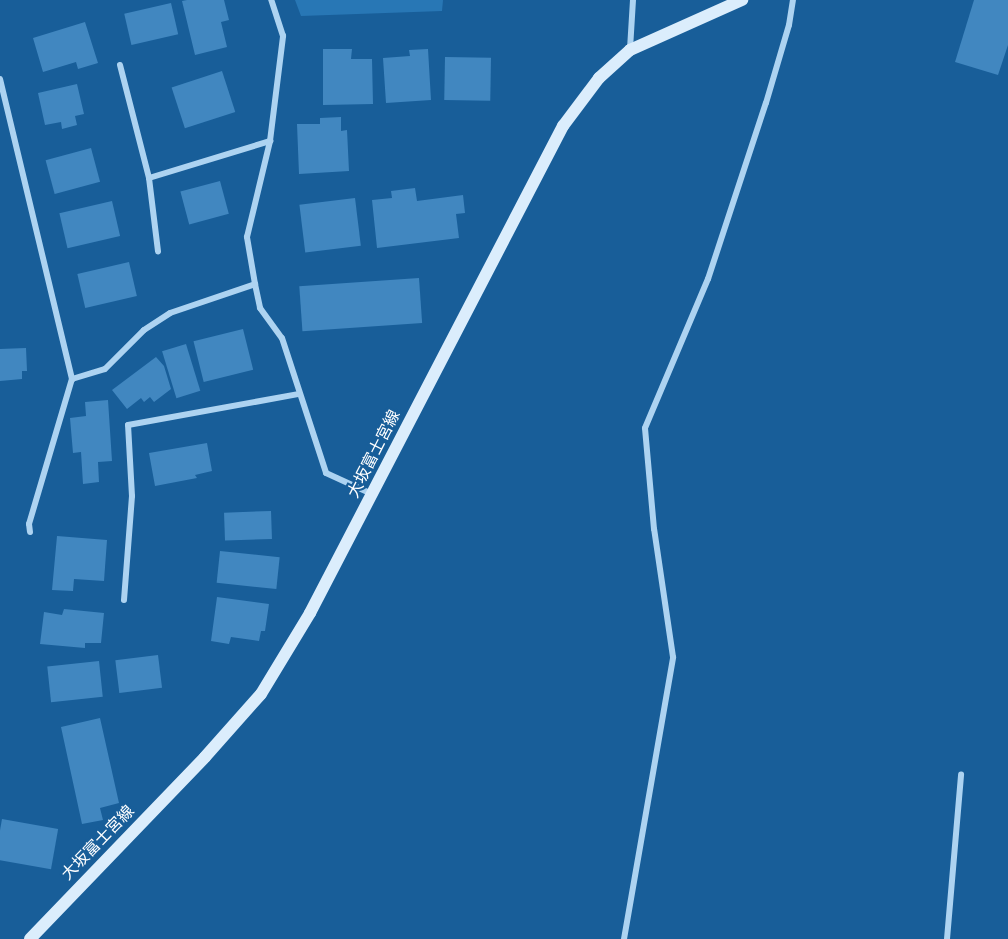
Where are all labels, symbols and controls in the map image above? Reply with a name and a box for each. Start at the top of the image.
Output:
street label: 大坂富士宮線 [344,407,404,501]
street label: 大坂富士宮線 [58,802,138,884]

